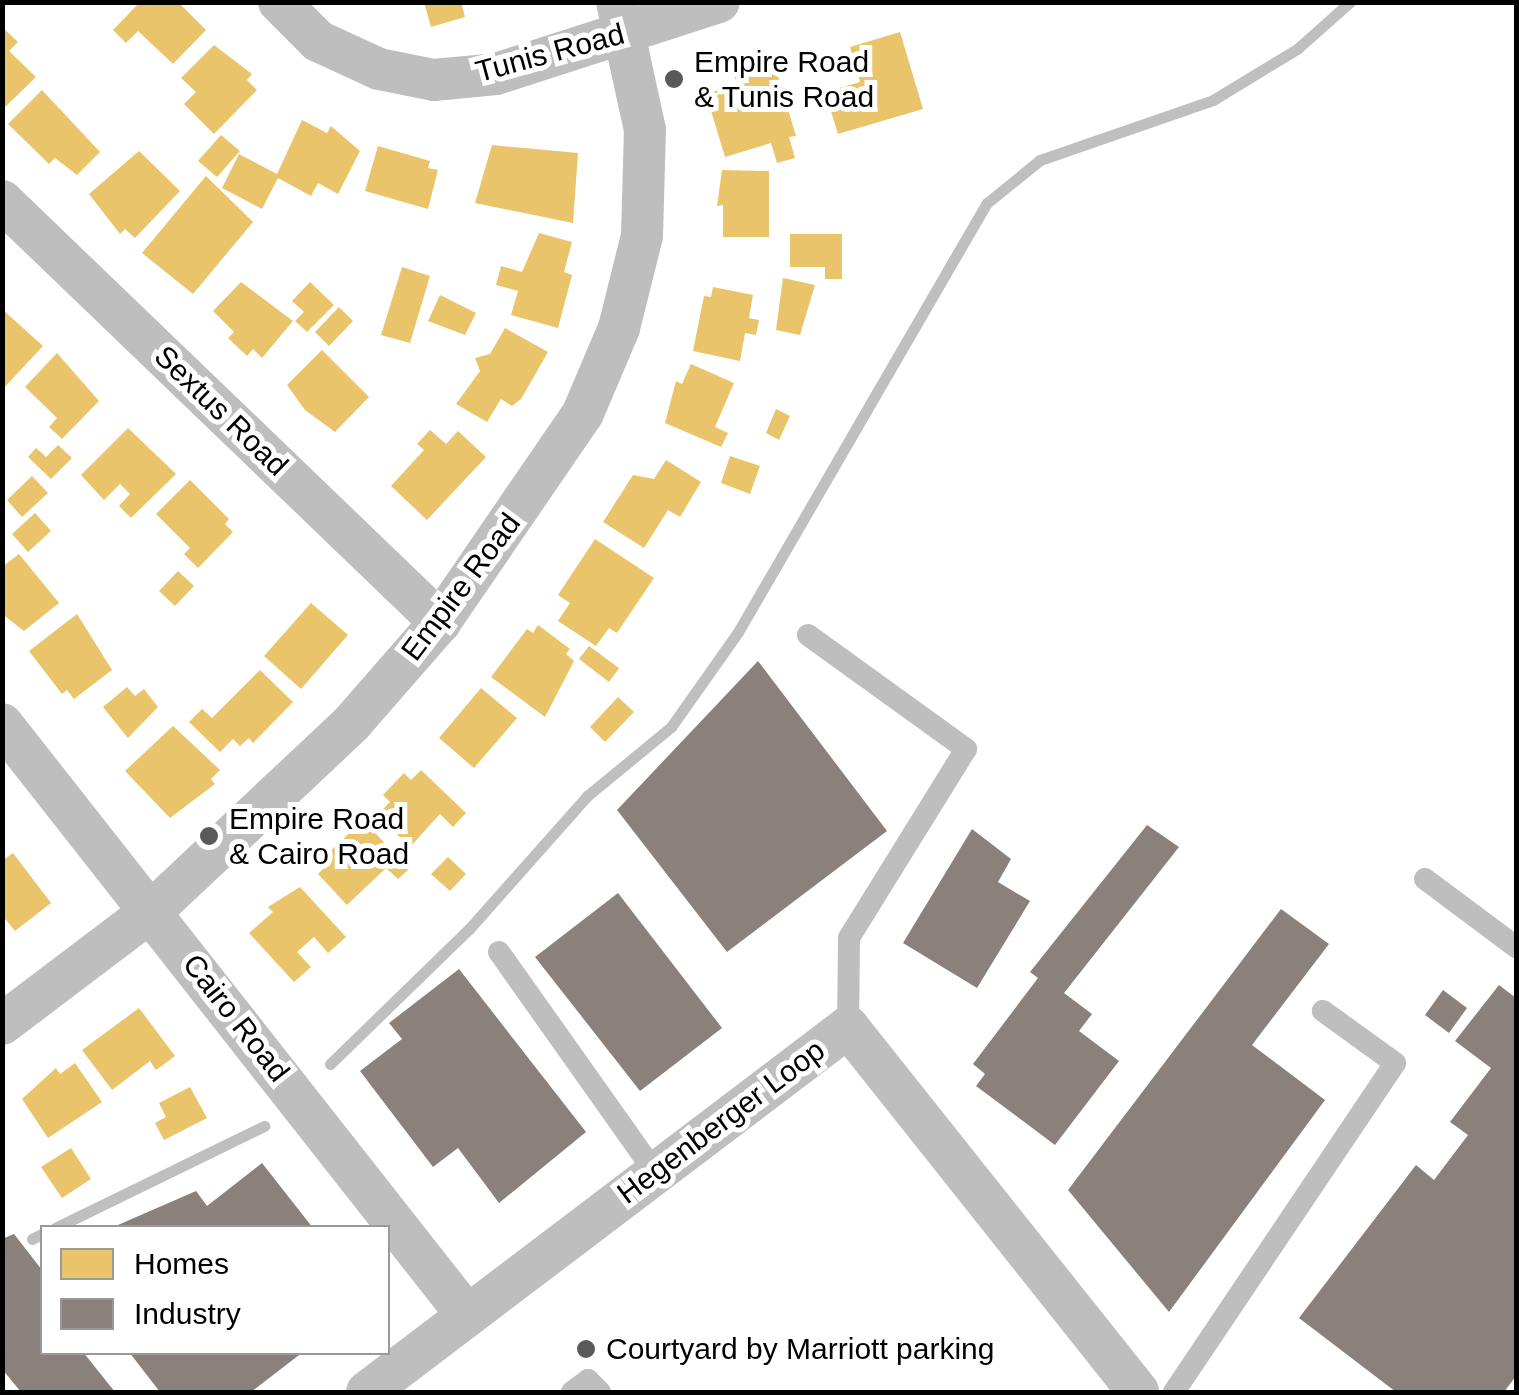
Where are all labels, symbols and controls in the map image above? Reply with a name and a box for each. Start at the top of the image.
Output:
street label: Tunis Road [472,16,628,90]
place label: Empire Road & Tunis Road [694,44,875,114]
marker: Empire Road & Tunis Road [663,68,685,90]
street label: Sextus Road [147,338,295,484]
street label: Empire Road [394,506,528,668]
place label: Empire Road & Cairo Road [229,801,409,872]
marker: Empire Road & Cairo Road [198,825,220,847]
street label: Cairo Road [175,947,297,1089]
street label: Hegenberger Loop [610,1032,832,1212]
legend [40,1225,390,1355]
text: Homes [134,1247,229,1280]
text: Industry [134,1297,241,1330]
place label: Courtyard by Marriott parking [606,1331,994,1367]
marker: Courtyard by Marriott parking [575,1338,597,1360]

